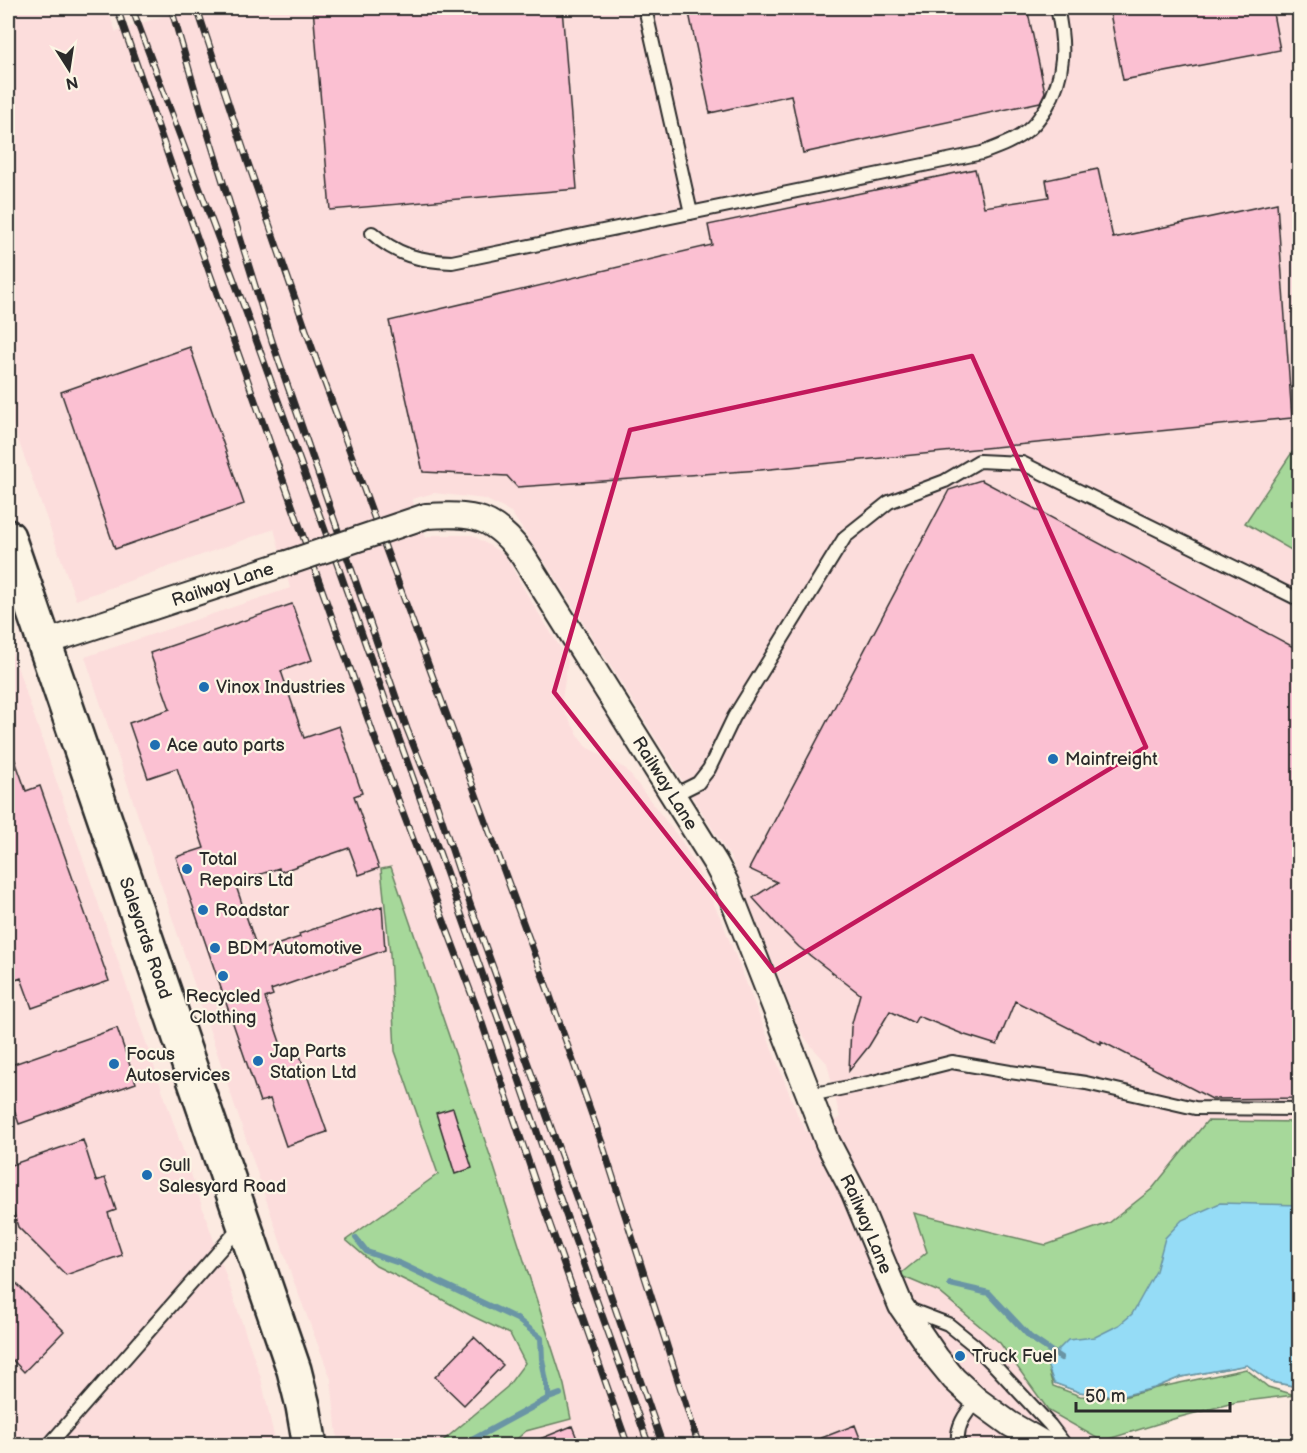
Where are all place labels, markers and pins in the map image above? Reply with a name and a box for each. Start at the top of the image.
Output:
place label: Vinox Industries [216,677,345,698]
marker: Vinox Industries [197,680,211,694]
place label: Ace auto parts [167,735,285,756]
marker: Ace auto parts [148,738,162,752]
place label: Mainfreight [1065,749,1158,770]
marker: Mainfreight [1046,752,1060,766]
place label: Total Repairs Ltd [199,849,293,891]
marker: Total Repairs Ltd [180,862,194,876]
place label: Roadstar [215,900,290,921]
marker: Roadstar [196,903,210,917]
place label: BDM Automotive [227,938,362,959]
marker: BDM Automotive [208,941,222,955]
marker: Recycled Clothing [216,969,230,983]
place label: Recycled Clothing [185,986,261,1028]
place label: Jap Parts Station Ltd [270,1041,357,1083]
place label: Focus Autoservices [126,1044,230,1086]
marker: Jap Parts Station Ltd [251,1054,265,1068]
marker: Focus Autoservices [107,1057,121,1071]
place label: Gull Salesyard Road [159,1155,286,1197]
marker: Gull Salesyard Road [140,1168,154,1182]
place label: Truck Fuel [972,1346,1057,1367]
marker: Truck Fuel [953,1349,967,1363]

